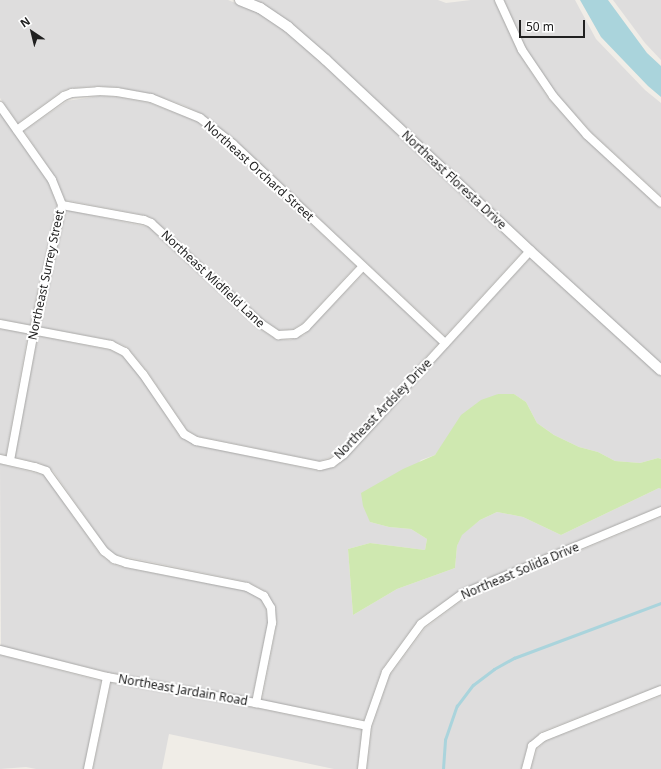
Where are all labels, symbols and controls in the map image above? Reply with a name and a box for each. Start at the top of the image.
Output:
north arrow [12,12,52,52]
scale bar [521,12,587,38]
text: N [17,13,33,30]
text: 50 m [526,18,554,35]
street label: Northeast Orchard Street [201,118,317,224]
street label: Northeast Floresta Drive [399,128,509,232]
street label: Northeast Surrey Street [25,209,67,341]
street label: Northeast Midfield Lane [158,227,268,331]
street label: Northeast Ardsley Drive [331,356,435,462]
street label: Northeast Solida Drive [459,540,581,602]
street label: Northeast Jardain Road [117,672,249,708]

